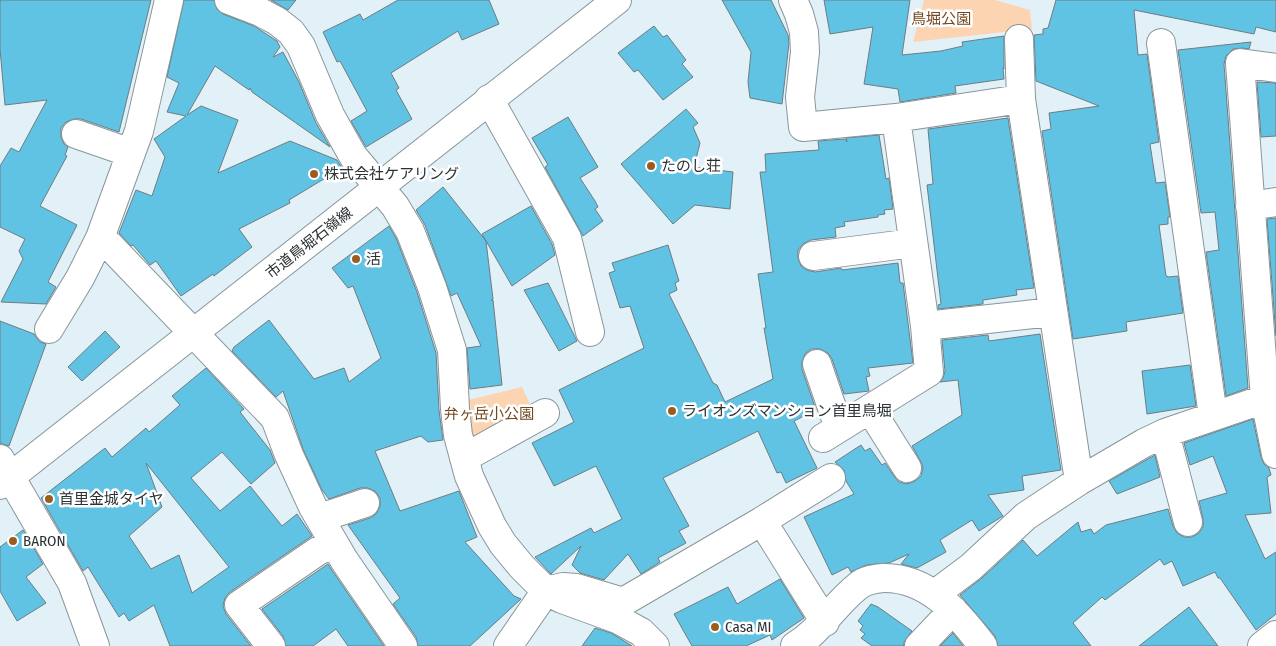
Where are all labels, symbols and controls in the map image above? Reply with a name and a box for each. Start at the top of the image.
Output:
park label: 鳥堀公園 [911,10,971,28]
place label: たのし荘 [661,157,721,175]
marker: たのし荘 [645,160,657,172]
place label: 株式会社ケアリング [324,165,459,183]
marker: 株式会社ケアリング [308,168,320,180]
street label: 市道鳥堀石嶺線 [262,204,356,282]
place label: 活 [366,250,381,268]
marker: 活 [350,253,362,265]
place label: ライオンズマンション首里鳥堀 [682,402,892,420]
park label: 弁ヶ岳小公園 [444,405,534,423]
marker: ライオンズマンション首里鳥堀 [666,405,678,417]
place label: 首里金城タイヤ [59,490,164,508]
marker: 首里金城タイヤ [43,493,55,505]
place label: BARON [23,532,66,550]
marker: BARON [7,535,19,547]
place label: Casa MI [725,618,772,636]
marker: Casa MI [709,621,721,633]

